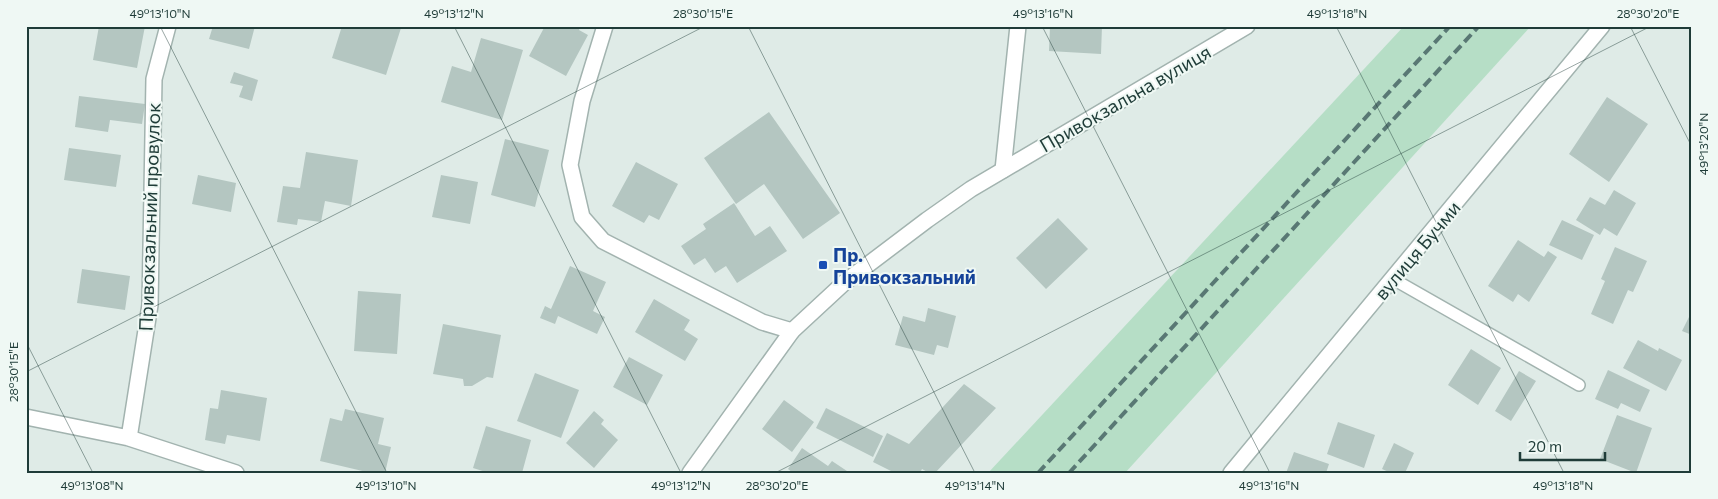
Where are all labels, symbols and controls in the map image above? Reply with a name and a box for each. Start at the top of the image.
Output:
text: 49°13'10"N [130,6,190,20]
text: 49°13'12"N [424,6,484,20]
text: 28°30'15"E [673,6,733,20]
text: 49°13'16"N [1013,6,1073,20]
text: 49°13'18"N [1307,6,1367,20]
text: 28°30'20"E [1617,6,1679,20]
street label: Привокзальна вулиця [1035,40,1215,156]
street label: Привокзальний провулок [134,102,164,332]
text: 49°13'20"N [1696,113,1710,175]
street label: вулиця Бучми [1369,196,1465,304]
place label: Пр. Привокзальний [833,243,976,288]
marker: Пр. Привокзальний [817,259,829,271]
text: 28°30'15"E [6,342,20,402]
scale bar [1520,429,1606,461]
text: 20 m [1528,437,1562,455]
text: 49°13'08"N [60,478,124,492]
text: 49°13'10"N [356,478,416,492]
text: 49°13'12"N [651,478,711,492]
text: 28°30'20"E [746,478,808,492]
text: 49°13'14"N [945,478,1005,492]
text: 49°13'16"N [1239,478,1299,492]
text: 49°13'18"N [1533,478,1593,492]

